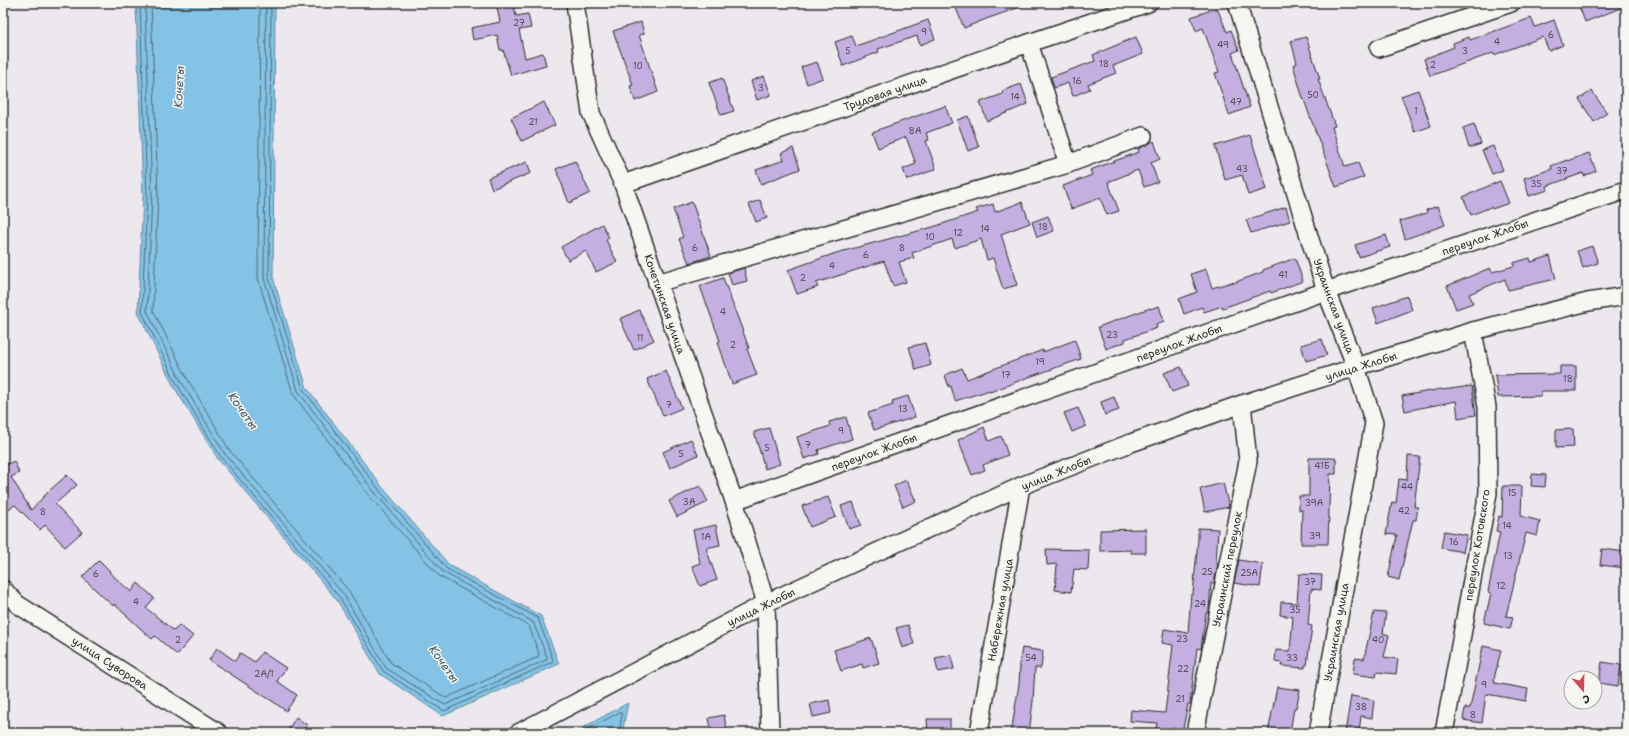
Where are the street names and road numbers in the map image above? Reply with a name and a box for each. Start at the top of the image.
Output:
street label: Трудовая улица [841,72,929,115]
street label: переулок Жлобы [1440,216,1530,259]
street label: Кочетинская улица [640,252,689,356]
street label: Украинская улица [1309,257,1358,356]
street label: переулок Жлобы [1134,321,1224,366]
street label: улица Жлобы [1324,348,1399,384]
street label: переулок Жлобы [829,430,919,475]
street label: улица Жлобы [1019,453,1093,494]
street label: переулок Котовского [1461,488,1494,602]
street label: Украинский переулок [1209,510,1246,628]
street label: Набережная улица [984,557,1017,663]
street label: Украинская улица [1320,581,1353,683]
street label: улица Жлобы [725,584,798,630]
street label: улица Суворова [69,633,151,694]

